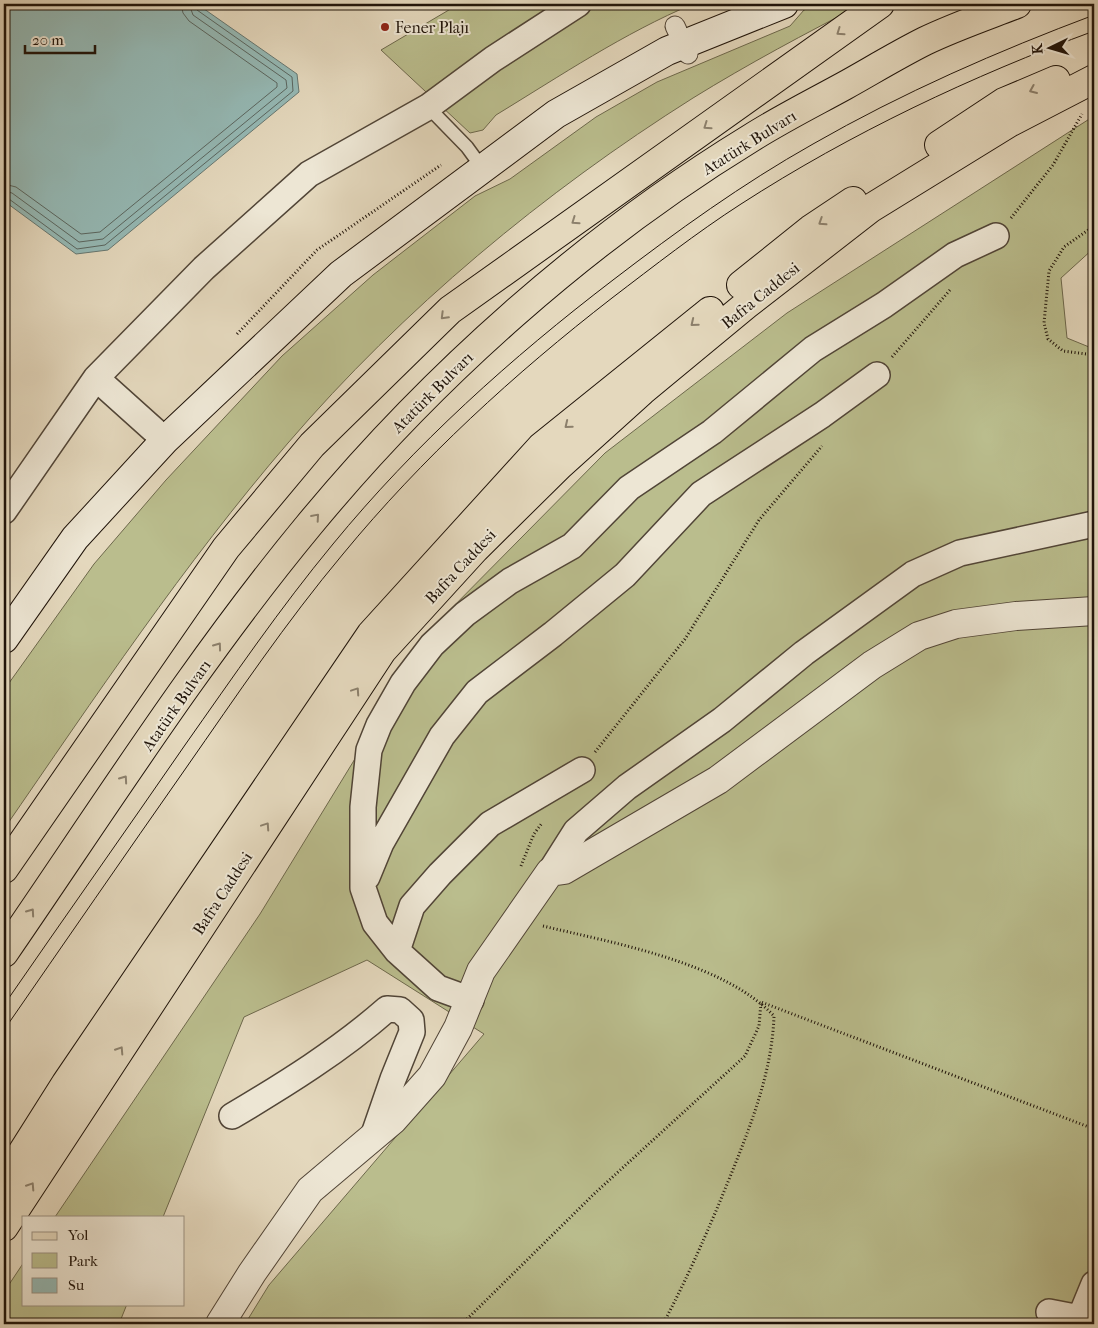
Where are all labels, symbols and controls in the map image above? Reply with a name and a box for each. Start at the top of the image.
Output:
place label: Fener Plajı [395,18,469,37]
marker: Fener Plajı [379,21,391,33]
scale bar [25,22,95,54]
north arrow [1026,22,1076,72]
one-way arrow [836,26,846,35]
text: 20 m [32,31,64,49]
text: K [1029,42,1046,55]
one-way arrow [1029,83,1038,94]
street label: Atatürk Bulvarı [698,106,800,179]
one-way arrow [704,120,713,129]
one-way arrow [571,215,581,224]
one-way arrow [818,216,827,225]
street label: Bafra Caddesi [717,258,803,333]
one-way arrow [441,310,450,319]
one-way arrow [691,317,700,326]
street label: Atatürk Bulvarı [387,348,477,438]
one-way arrow [565,420,574,428]
one-way arrow [310,513,319,522]
street label: Bafra Caddesi [421,525,500,608]
one-way arrow [212,643,220,652]
street label: Atatürk Bulvarı [137,656,215,755]
one-way arrow [349,687,359,696]
one-way arrow [118,775,127,784]
one-way arrow [260,822,269,832]
street label: Bafra Caddesi [189,848,256,938]
one-way arrow [25,909,34,918]
one-way arrow [113,1046,123,1055]
one-way arrow [24,1182,34,1191]
legend [22,1216,185,1306]
text: Yol [67,1226,88,1244]
text: Park [68,1252,98,1270]
text: Su [68,1276,85,1294]

